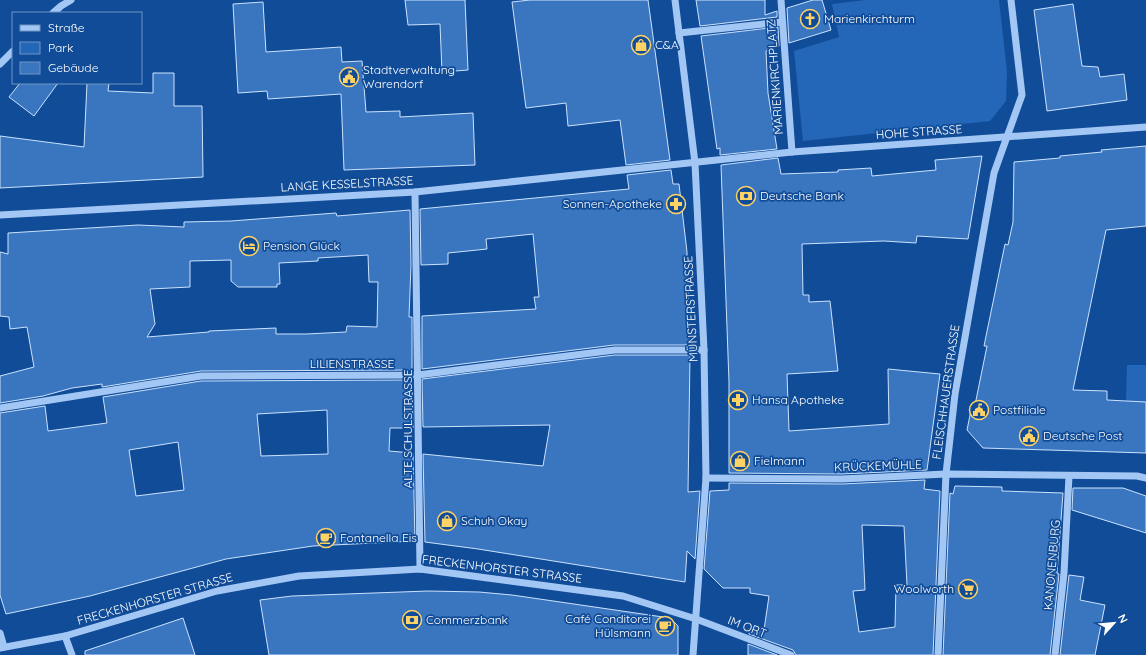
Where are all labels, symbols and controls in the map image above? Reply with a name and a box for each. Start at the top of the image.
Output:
church icon: Marienkirchturm [799,8,821,30]
place label: Marienkirchturm [824,11,915,26]
legend [12,12,142,84]
street label: MARIENKIRCHPLATZ [763,19,786,135]
text: Straße [48,20,85,35]
shop icon: C&A [630,34,652,56]
place label: C&A [655,37,679,52]
text: Park [48,40,73,55]
text: Gebäude [48,60,99,75]
place label: Stadtverwaltung Warendorf [363,62,455,91]
public building icon: Stadtverwaltung Warendorf [338,66,360,88]
street label: HOHE STRASSE [875,121,963,142]
street label: LANGE KESSELSTRASSE [280,173,414,194]
bank icon: Deutsche Bank [735,185,757,207]
place label: Deutsche Bank [760,188,844,203]
pharmacy icon: Sonnen-Apotheke [665,193,687,215]
place label: Sonnen-Apotheke [563,196,662,211]
hotel icon: Pension Glück [238,235,260,257]
place label: Pension Glück [263,238,340,253]
street label: MÜNSTERSTRASSE [680,255,701,362]
street label: FLEISCHHAUERSTRASSE [929,323,962,460]
street label: LILIENSTRASSE [310,356,394,371]
street label: ALTE SCHULSTRASSE [400,369,415,489]
pharmacy icon: Hansa Apotheke [727,389,749,411]
place label: Hansa Apotheke [752,392,844,407]
public building icon: Postfiliale [968,399,990,421]
place label: Postfiliale [993,402,1046,417]
public building icon: Deutsche Post [1018,425,1040,447]
place label: Deutsche Post [1043,428,1122,443]
shop icon: Fielmann [729,450,751,472]
place label: Fielmann [754,453,805,468]
street label: KRÜCKEMÜHLE [834,456,922,475]
shop icon: Schuh Okay [436,510,458,532]
place label: Schuh Okay [461,513,527,528]
street label: KANONENBURG [1040,519,1063,611]
cafe icon: Fontanella Eis [315,527,337,549]
place label: Fontanella Eis [340,530,417,545]
street label: FRECKENHORSTER STRASSE [421,551,583,586]
street label: FRECKENHORSTER STRASSE [75,569,235,628]
supermarket icon: Woolworth [957,578,979,600]
place label: Woolworth [894,581,954,596]
north arrow [1094,603,1134,643]
bank icon: Commerzbank [401,609,423,631]
place label: Café Conditorei Hülsmann [565,611,651,640]
place label: Commerzbank [426,612,508,627]
street label: IM ORT [726,612,769,641]
text: N [1115,612,1131,625]
cafe icon: Café Conditorei Hülsmann [654,615,676,637]

